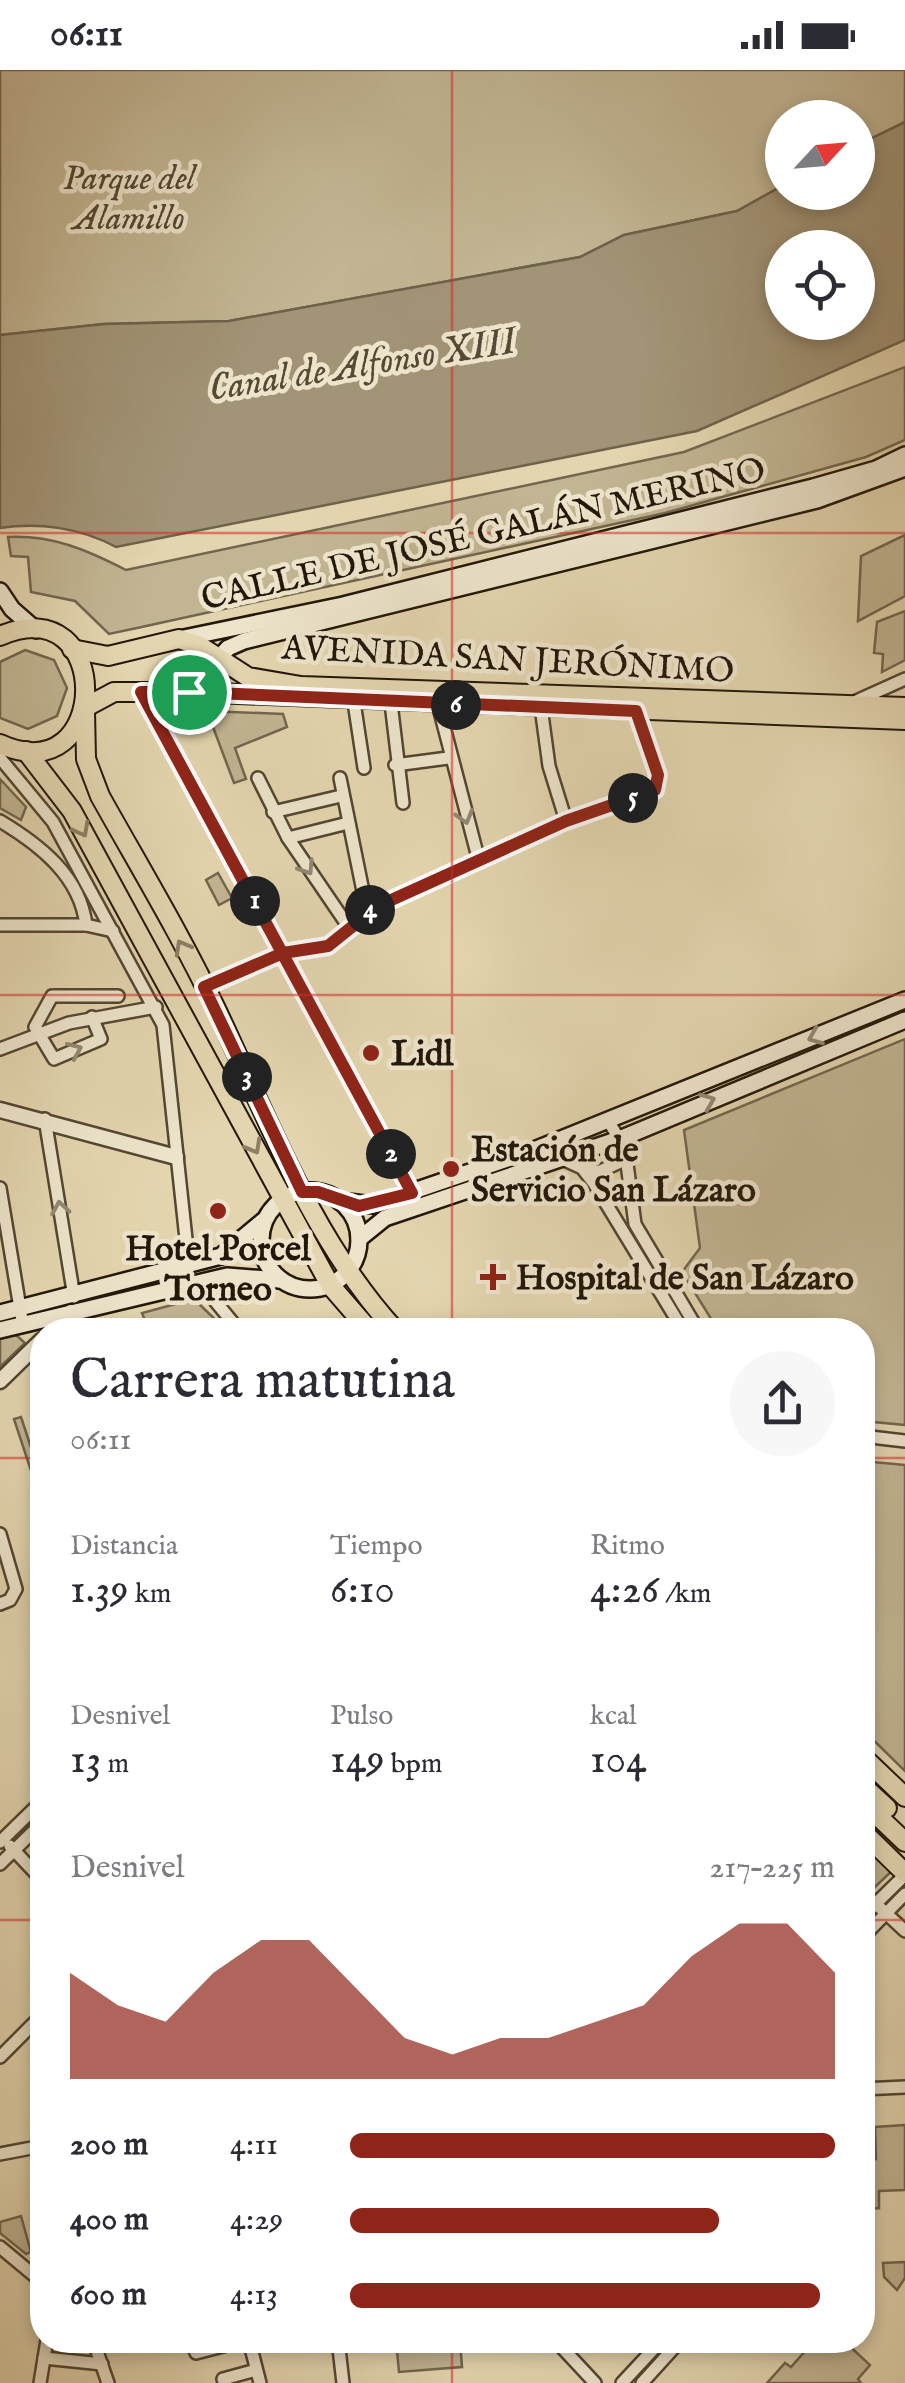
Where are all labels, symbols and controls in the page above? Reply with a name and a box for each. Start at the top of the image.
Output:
text: 06:11 [50,11,123,59]
north arrow [765,100,875,210]
map controls [765,100,875,340]
park label: Parque del Alamillo [63,157,198,242]
button: locate [765,230,875,340]
water label: Canal de Alfonso XIII [205,318,523,414]
street label: CALLE DE JOSÉ GALÁN MERINO [197,447,770,622]
street label: AVENIDA SAN JERÓNIMO [280,625,735,695]
pin [147,650,232,735]
icon: arrive [162,665,217,720]
pin: 6 [431,680,481,730]
text: 6 [450,687,462,722]
pin: 5 [608,773,658,823]
text: 5 [628,780,638,815]
one-way arrow [454,808,475,825]
one-way arrow [70,820,90,838]
one-way arrow [294,857,313,875]
pin: 1 [230,876,280,926]
text: 1 [250,883,260,918]
pin: 4 [345,885,395,935]
text: 4 [363,892,377,927]
one-way arrow [175,940,195,958]
one-way arrow [807,1025,825,1045]
place label: Lidl [391,1033,455,1078]
one-way arrow [65,1042,83,1062]
marker: Lidl [360,1042,382,1064]
pin: 3 [222,1052,272,1102]
text: 3 [242,1059,252,1094]
one-way arrow [698,1093,716,1113]
pin: 2 [366,1129,416,1179]
place label: Estación de Servicio San Lázaro [471,1129,756,1214]
one-way arrow [241,1136,261,1154]
text: 2 [384,1136,398,1171]
marker: Estación de Servicio San Lázaro [440,1158,462,1180]
one-way arrow [50,1200,71,1216]
marker: Hotel Porcel Torneo [207,1200,229,1222]
place label: Hotel Porcel Torneo [125,1228,312,1313]
place label: Hospital de San Lázaro [516,1257,854,1302]
marker: Hospital de San Lázaro [480,1264,506,1290]
text: Carrera matutina [70,1347,455,1417]
button: share [730,1351,835,1456]
text: 06:11 [70,1420,132,1461]
text: Distancia [70,1529,178,1564]
text: Tiempo [330,1529,423,1564]
text: Ritmo [590,1529,665,1564]
text: 1.39 [70,1564,129,1617]
text: 6:10 [330,1564,395,1617]
text: 4:26 [590,1564,659,1617]
text: km [129,1577,171,1612]
text: /km [659,1577,711,1612]
text: Desnivel [70,1699,170,1734]
text: Pulso [330,1699,393,1734]
text: kcal [590,1699,637,1734]
text: 13 [70,1734,101,1787]
text: 149 [330,1734,385,1787]
text: 104 [590,1734,647,1787]
text: m [101,1747,129,1782]
text: bpm [385,1747,442,1782]
text: Desnivel [70,1848,185,1889]
text: 217–225 m [709,1848,835,1889]
text: 200 m [70,2125,148,2166]
text: 4:11 [230,2125,278,2166]
text: 400 m [70,2200,149,2241]
text: 4:29 [230,2200,283,2241]
text: 600 m [70,2275,147,2316]
text: 4:13 [230,2275,278,2316]

